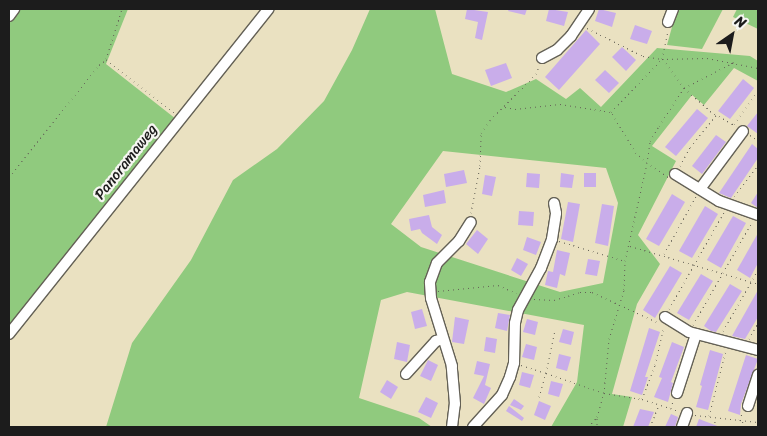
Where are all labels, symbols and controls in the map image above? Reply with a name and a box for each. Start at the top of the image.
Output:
text: N [730,9,751,35]
north arrow [707,10,757,60]
street label: Panoramaweg [91,121,161,203]

